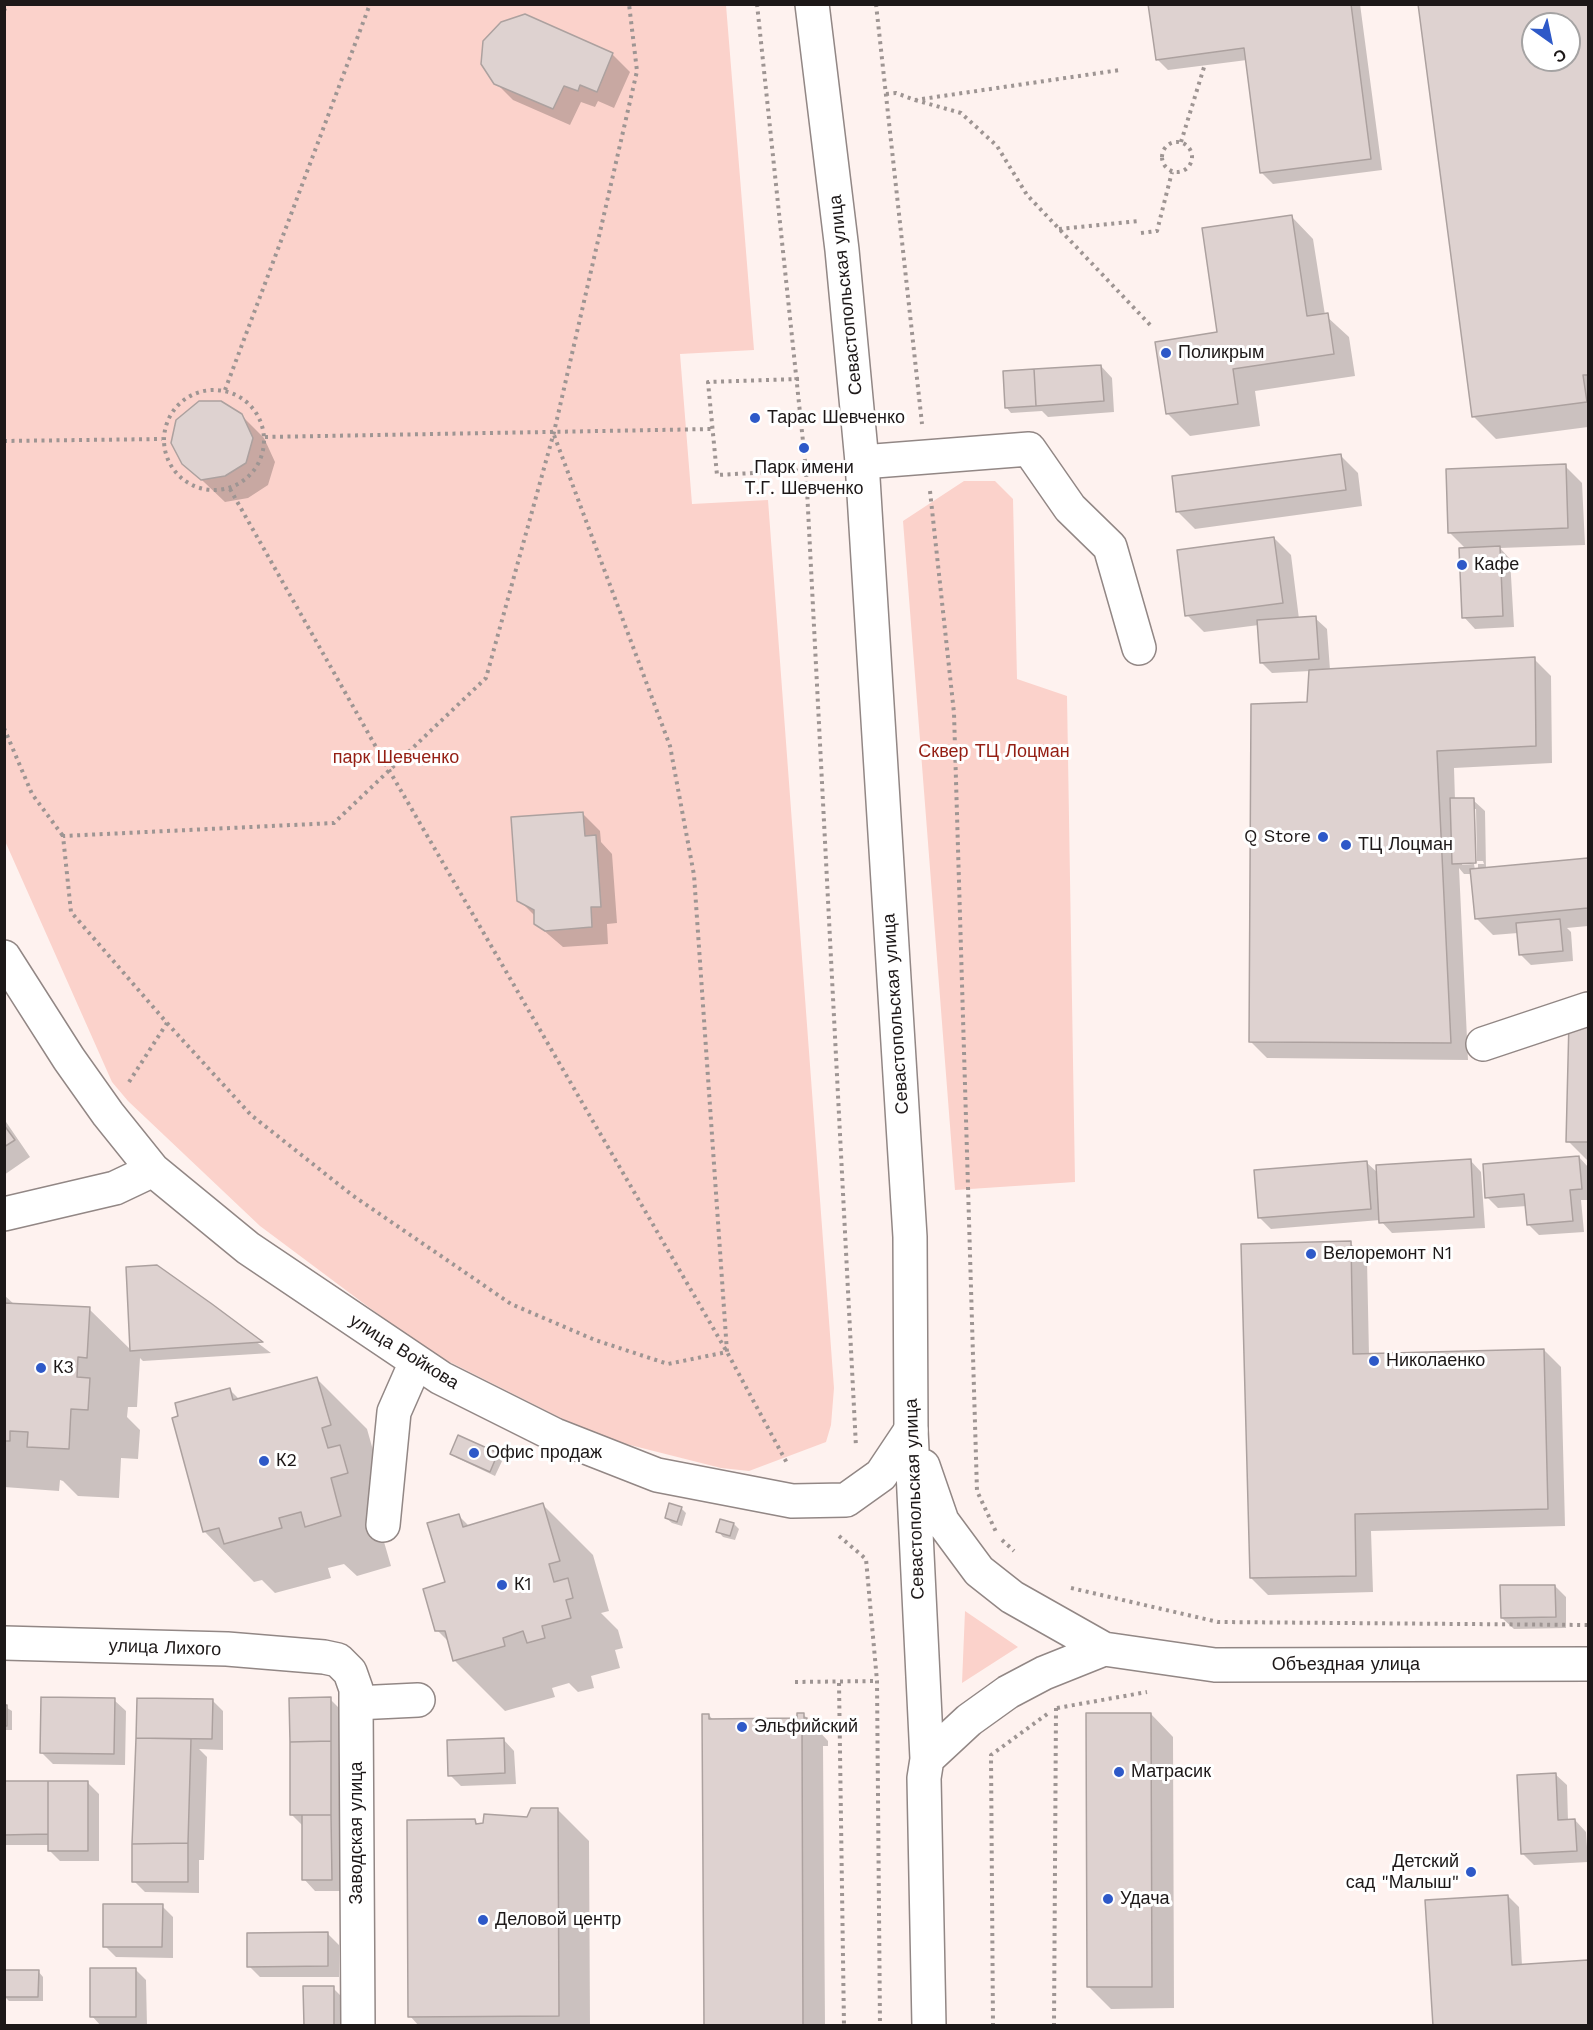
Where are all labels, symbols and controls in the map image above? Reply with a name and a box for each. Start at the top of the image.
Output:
north arrow [1521,12,1581,72]
text: С [1550,45,1570,67]
street label: Севастопольская улица [825,194,867,396]
place label: Поликрым [1178,342,1264,364]
marker: Поликрым [1159,346,1173,360]
place label: Тарас Шевченко [767,407,905,429]
marker: Тарас Шевченко [748,411,762,425]
marker: Парк имени Т.Г. Шевченко [797,441,811,455]
place label: Парк имени Т.Г. Шевченко [744,457,864,500]
place label: Кафе [1474,554,1519,576]
marker: Кафе [1455,558,1469,572]
park label: Сквер ТЦ Лоцман [918,741,1070,763]
park label: парк Шевченко [333,747,459,769]
place label: Q Store [1244,826,1311,848]
marker: Q Store [1316,830,1330,844]
place label: ТЦ Лоцман [1358,834,1453,856]
marker: ТЦ Лоцман [1339,838,1353,852]
street label: Севастопольская улица [878,913,914,1115]
place label: Велоремонт N1 [1323,1243,1452,1265]
marker: Велоремонт N1 [1304,1247,1318,1261]
street label: улица Войкова [345,1310,463,1394]
place label: Николаенко [1386,1350,1485,1372]
marker: Николаенко [1367,1354,1381,1368]
place label: К3 [53,1357,74,1379]
marker: К3 [34,1361,48,1375]
street label: Севастопольская улица [901,1398,929,1600]
place label: Офис продаж [486,1442,602,1464]
marker: Офис продаж [467,1446,481,1460]
place label: К2 [276,1450,297,1472]
marker: К2 [257,1454,271,1468]
place label: К1 [514,1574,532,1596]
marker: К1 [495,1578,509,1592]
street label: улица Лихого [108,1635,222,1661]
street label: Объездная улица [1272,1654,1420,1676]
place label: Эльфийский [754,1716,858,1738]
marker: Эльфийский [735,1720,749,1734]
street label: Заводская улица [346,1761,368,1905]
place label: Матрасик [1131,1761,1211,1783]
marker: Матрасик [1112,1765,1126,1779]
place label: Детский сад "Малыш" [1346,1851,1459,1894]
marker: Детский сад "Малыш" [1464,1865,1478,1879]
place label: Удача [1120,1888,1170,1910]
marker: Удача [1101,1892,1115,1906]
place label: Деловой центр [495,1909,621,1931]
marker: Деловой центр [476,1913,490,1927]

